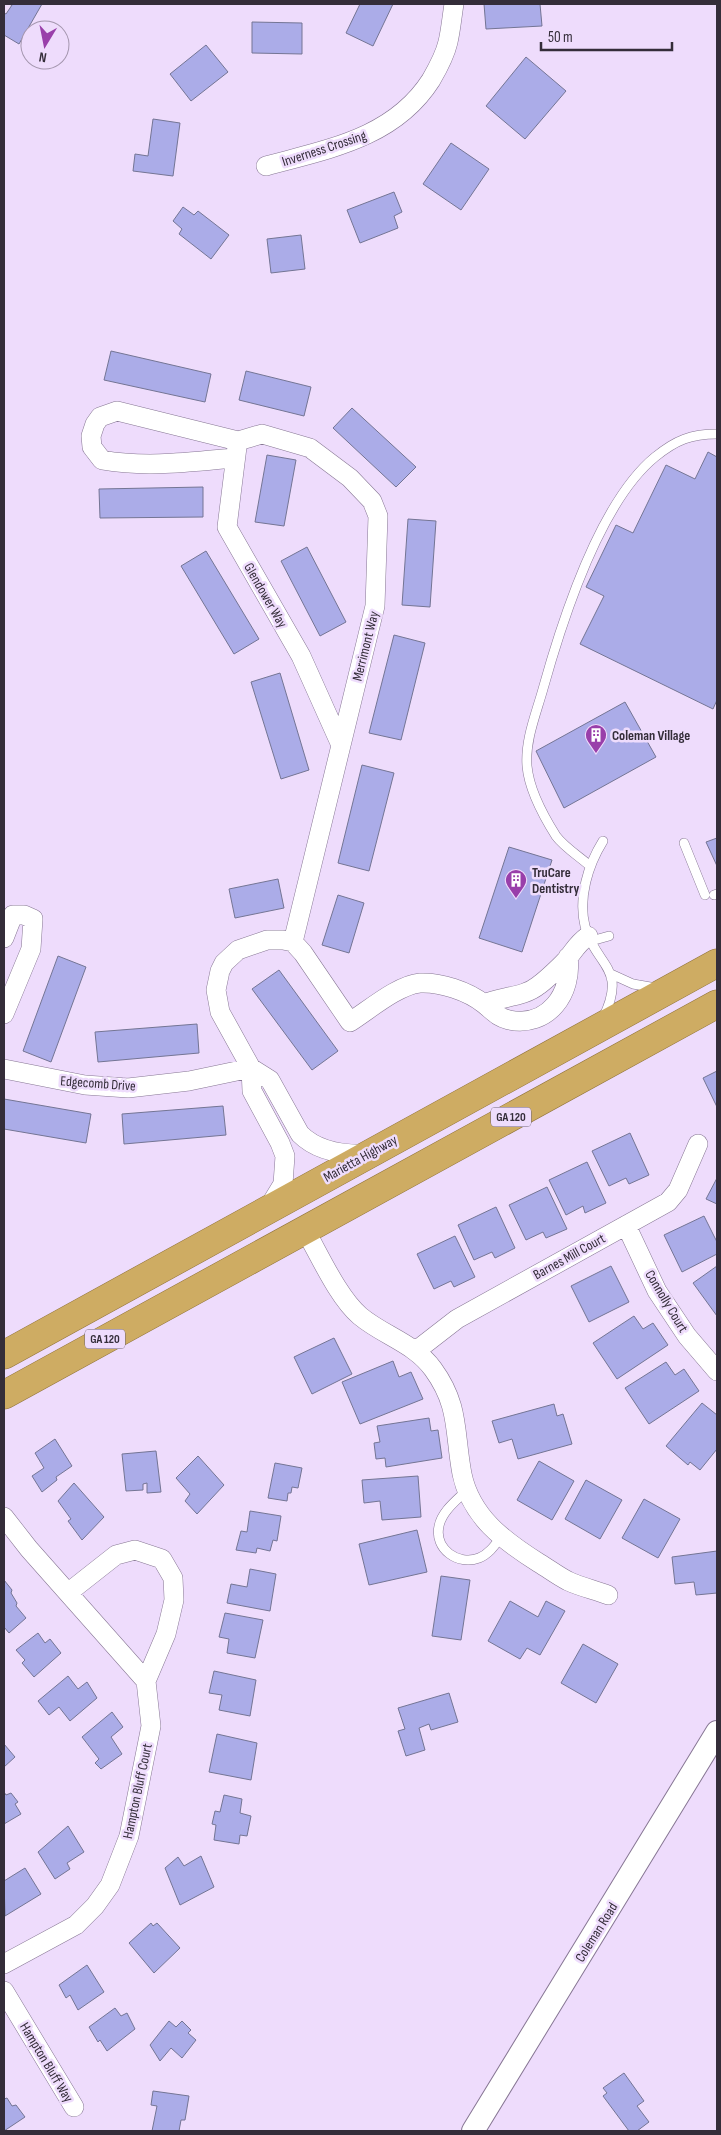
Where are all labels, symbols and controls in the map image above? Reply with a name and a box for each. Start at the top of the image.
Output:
north arrow [20,20,70,70]
scale bar [541,20,672,52]
text: 50 m [548,28,573,47]
text: N [38,48,48,66]
street label: Inverness Crossing [280,127,369,170]
street label: Glendower Way [240,560,291,631]
street label: Merrimont Way [349,609,383,683]
building icon: Coleman Village [584,723,608,754]
place label: Coleman Village [612,727,690,744]
place label: TruCare Dentistry [532,864,579,897]
building icon: TruCare Dentistry [504,868,528,899]
street label: Edgecomb Drive [60,1072,136,1095]
road number: GA 120 [491,1108,531,1126]
street label: Marietta Highway [320,1131,401,1186]
street label: Barnes Mill Court [530,1230,608,1283]
street label: Connolly Court [641,1267,692,1336]
road number: GA 120 [85,1330,125,1348]
street label: Hampton Bluff Court [119,1742,156,1840]
street label: Coleman Road [572,1899,621,1965]
street label: Hampton Bluff Way [16,2019,77,2106]

